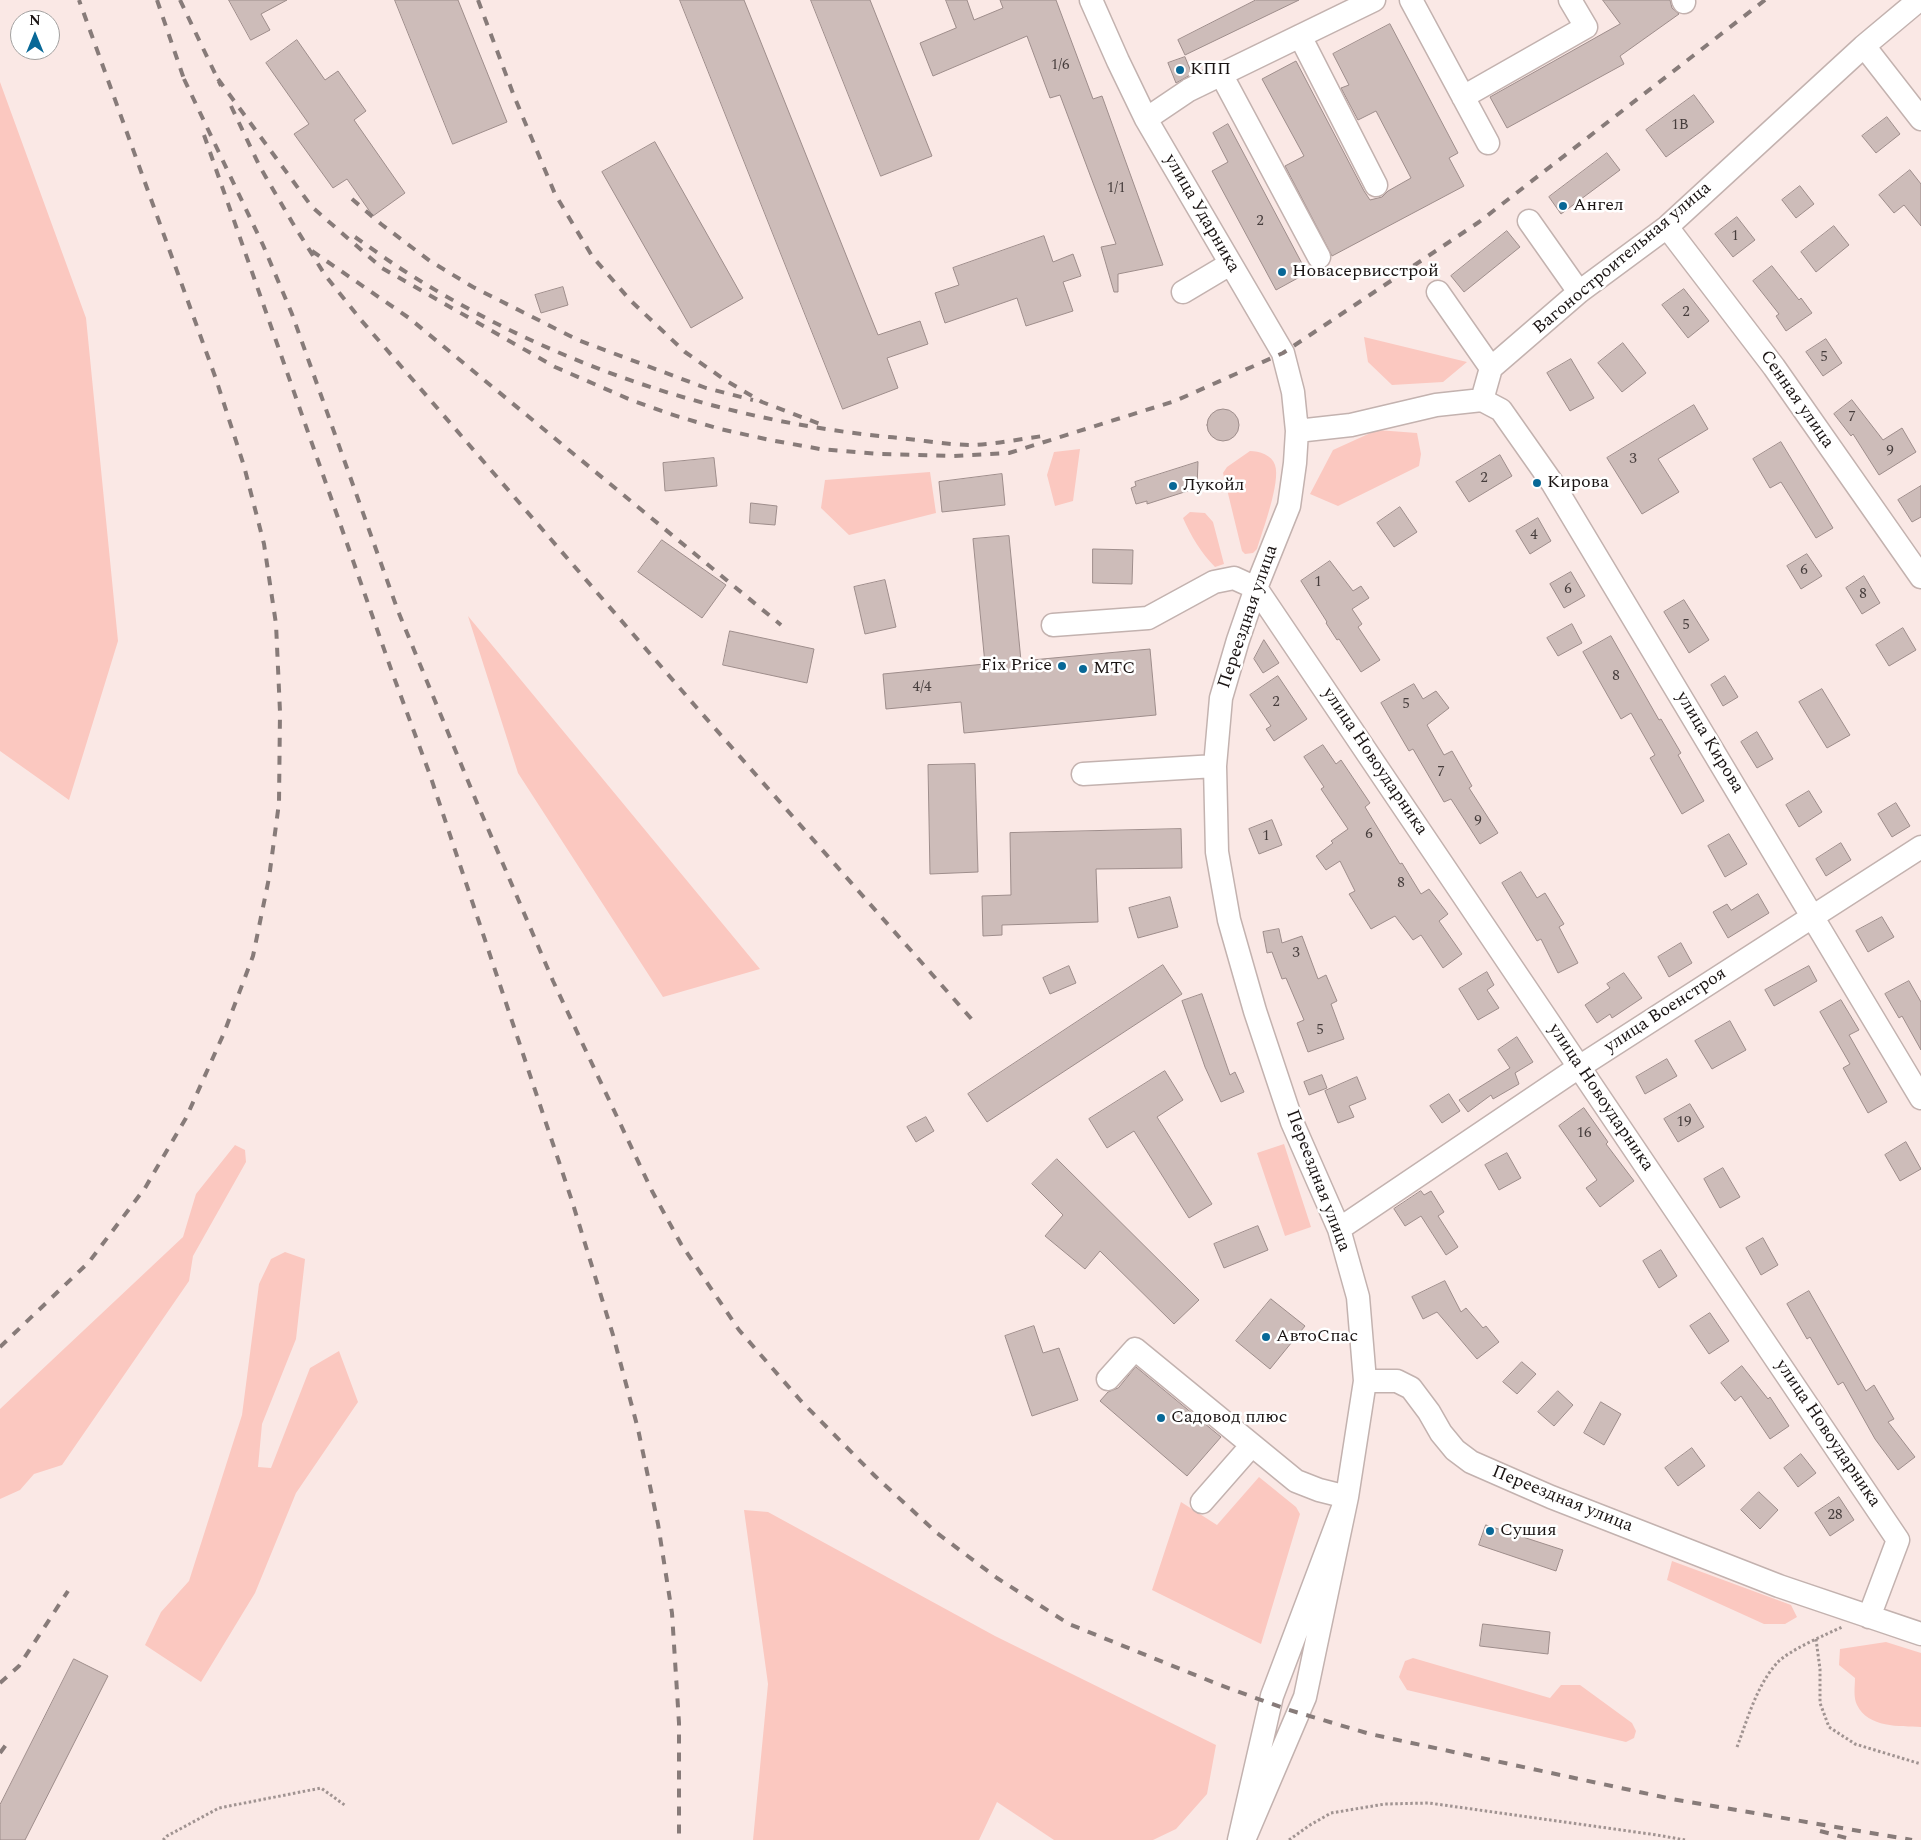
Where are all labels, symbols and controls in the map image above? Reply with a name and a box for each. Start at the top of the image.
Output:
north arrow [10,10,60,60]
text: N [29,10,41,31]
house number: 1/6 [1051,57,1069,75]
place label: КПП [1190,59,1231,81]
marker: КПП [1174,64,1186,76]
house number: 1В [1671,117,1689,135]
street label: улица Ударника [1158,151,1244,277]
street label: Вагоностроительная улица [1530,178,1716,340]
house number: 1/1 [1107,180,1125,198]
place label: Ангел [1573,195,1624,217]
marker: Ангел [1557,200,1569,212]
house number: 2 [1256,213,1264,231]
house number: 1 [1731,228,1739,246]
place label: Новасервисстрой [1292,261,1439,283]
marker: Новасервисстрой [1276,266,1288,278]
house number: 2 [1682,304,1690,322]
street label: Сенная улица [1754,347,1838,453]
house number: 5 [1820,349,1828,367]
house number: 7 [1848,409,1856,427]
house number: 9 [1886,443,1894,461]
house number: 3 [1629,451,1637,469]
house number: 2 [1480,470,1488,488]
place label: Кирова [1547,472,1609,494]
place label: Лукойл [1183,475,1245,497]
marker: Кирова [1531,477,1543,489]
marker: Лукойл [1167,480,1179,492]
house number: 4 [1530,527,1538,545]
street label: Переездная улица [1214,542,1284,692]
house number: 6 [1800,562,1808,580]
house number: 1 [1314,574,1322,592]
house number: 6 [1564,581,1572,599]
house number: 8 [1859,586,1867,604]
house number: 5 [1682,617,1690,635]
place label: Fix Price [981,655,1052,677]
place label: МТС [1093,658,1135,680]
marker: Fix Price [1056,660,1068,672]
marker: МТС [1077,663,1089,675]
house number: 8 [1612,668,1620,686]
house number: 4/4 [913,679,931,697]
street label: улица Новоударника [1317,684,1431,840]
street label: улица Кирова [1670,688,1748,798]
house number: 2 [1272,694,1280,712]
house number: 5 [1402,696,1410,714]
house number: 7 [1437,764,1445,782]
house number: 9 [1474,813,1482,831]
house number: 6 [1365,826,1373,844]
house number: 1 [1262,828,1270,846]
house number: 8 [1397,875,1405,893]
house number: 3 [1292,945,1300,963]
street label: улица Военстроя [1601,963,1731,1059]
street label: улица Новоударника [1543,1020,1657,1176]
house number: 5 [1316,1022,1324,1040]
street label: Переездная улица [1280,1107,1354,1255]
house number: 19 [1677,1114,1691,1132]
house number: 16 [1577,1125,1591,1143]
place label: АвтоСпас [1276,1326,1358,1348]
marker: АвтоСпас [1260,1331,1272,1343]
street label: улица Новоударника [1770,1356,1884,1512]
place label: Садовод плюс [1171,1407,1287,1429]
marker: Садовод плюс [1155,1412,1167,1424]
street label: Переездная улица [1488,1462,1636,1538]
house number: 28 [1828,1507,1842,1525]
place label: Сушия [1500,1520,1557,1542]
marker: Сушия [1484,1525,1496,1537]

